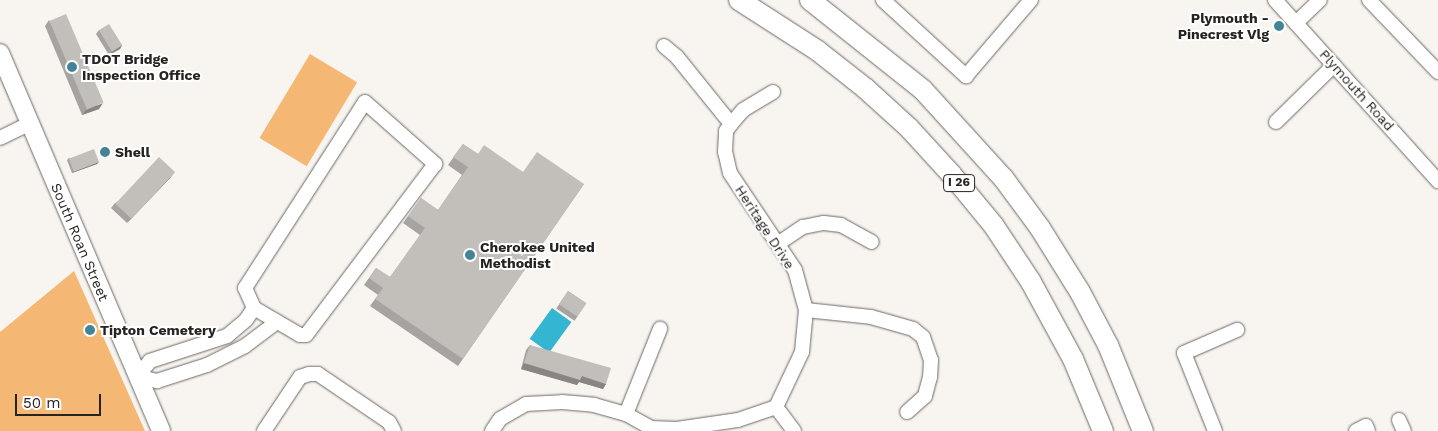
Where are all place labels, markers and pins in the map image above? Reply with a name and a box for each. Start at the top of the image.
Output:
place label: Plymouth - Pinecrest Vlg [1177,10,1269,42]
marker: Plymouth - Pinecrest Vlg [1273,20,1285,32]
place label: TDOT Bridge Inspection Office [82,51,201,84]
marker: TDOT Bridge Inspection Office [66,61,78,73]
place label: Shell [115,144,150,160]
marker: Shell [99,146,111,158]
place label: Cherokee United Methodist [480,239,595,272]
marker: Cherokee United Methodist [464,249,476,261]
place label: Tipton Cemetery [100,322,216,338]
marker: Tipton Cemetery [84,324,96,336]

